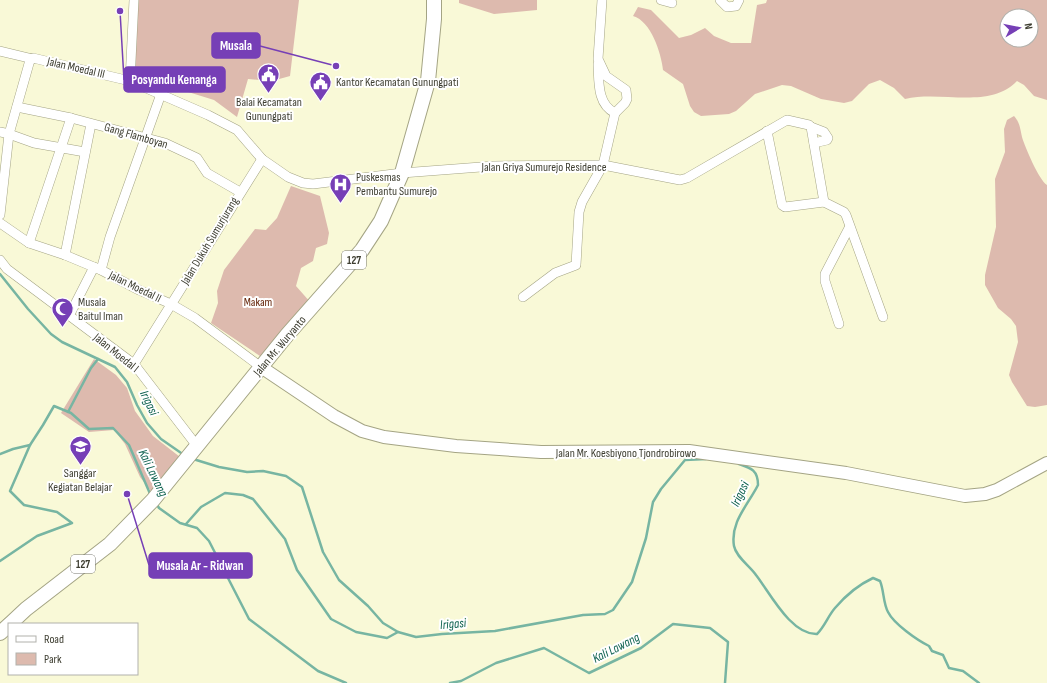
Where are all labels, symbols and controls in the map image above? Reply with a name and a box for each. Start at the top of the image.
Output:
north arrow [999,8,1039,48]
text: N [1021,22,1035,30]
callout: Musala [212,33,260,58]
text: Musala [220,38,252,54]
street label: Jalan Moedal III [45,54,106,82]
public building icon: Balai Kecamatan Gunungpati [256,62,282,95]
callout: Posyandu Kenanga [124,67,225,92]
public building icon: Kantor Kecamatan Gunungpati [308,69,334,102]
text: Posyandu Kenanga [131,72,217,88]
place label: Kantor Kecamatan Gunungpati [336,75,459,90]
place label: Balai Kecamatan Gunungpati [236,95,302,124]
street label: Gang Flamboyan [102,120,170,152]
street label: Jalan Griya Sumurejo Residence [481,160,607,175]
place label: Puskesmas Pembantu Sumurejo [356,170,437,199]
hospital icon: Puskesmas Pembantu Sumurejo [328,171,354,204]
street label: Jalan Dukuh Sumurjurang [177,194,242,289]
road number: 127 [342,251,366,269]
street label: Jalan Moedal II [105,267,164,306]
place label: Musala Baitul Iman [78,295,123,324]
park label: Makam [244,295,273,310]
mosque icon: Musala Baitul Iman [49,296,75,329]
street label: Jalan Mr. Wuryanto [250,313,310,380]
street label: Jalan Moedal I [89,330,142,376]
water label: Irigasi [136,388,162,419]
school or university icon: Sanggar Kegiatan Belajar [67,433,93,466]
street label: Jalan Mr. Koesbiyono Tjondrobirowo [555,446,696,461]
water label: Kali Lawang [135,447,172,500]
place label: Sanggar Kegiatan Belajar [48,466,113,495]
water label: Irigasi [727,478,753,509]
callout: Musala Ar - Ridwan [149,553,252,578]
road number: 127 [71,555,95,573]
text: Musala Ar - Ridwan [156,558,244,574]
water label: Irigasi [439,615,467,633]
legend [8,623,138,675]
water label: Kali Lawang [590,629,643,667]
text: Road [44,632,64,647]
text: Park [44,652,62,667]

